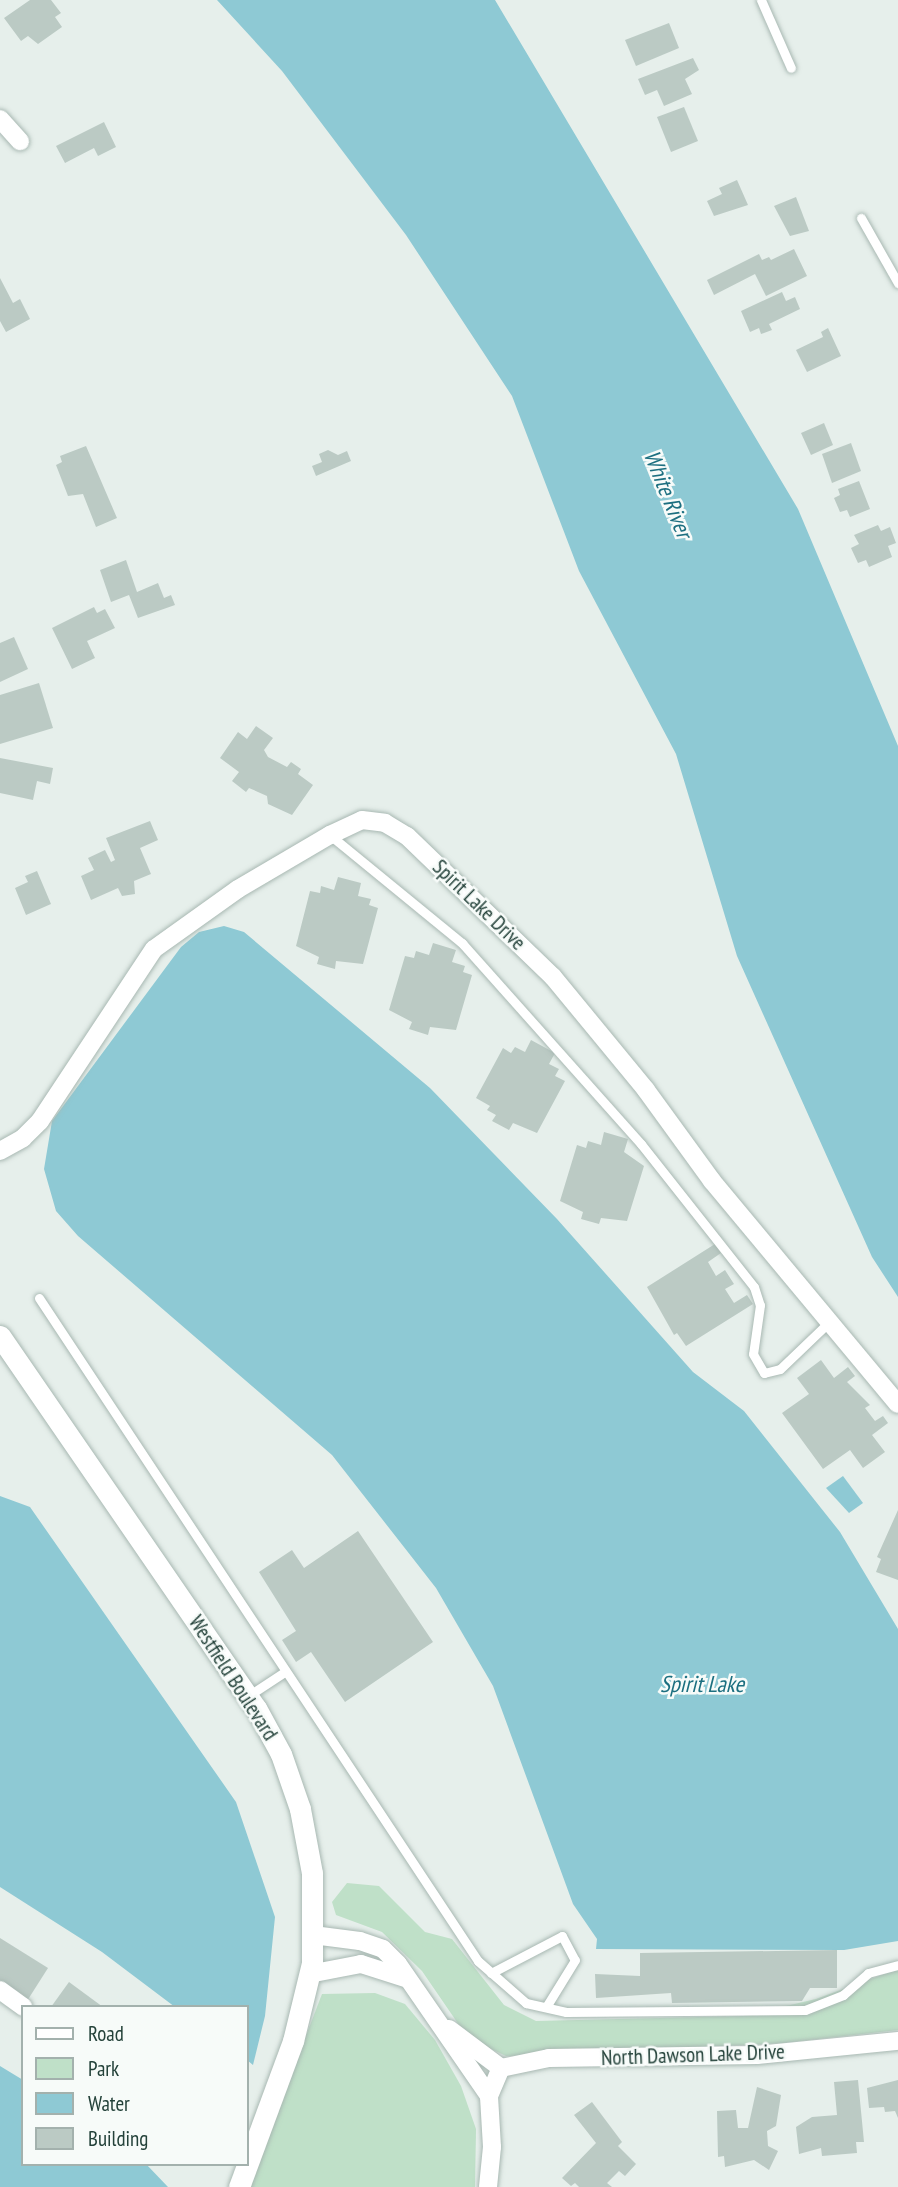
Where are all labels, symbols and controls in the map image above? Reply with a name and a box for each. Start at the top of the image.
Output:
water label: White River [638,446,698,542]
street label: Spirit Lake Drive [427,855,531,955]
street label: Westfield Boulevard [183,1611,283,1745]
water label: Spirit Lake [660,1670,744,1698]
legend [21,2005,248,2166]
text: Road [88,2020,124,2047]
street label: North Dawson Lake Drive [601,2039,785,2071]
text: Park [88,2055,119,2082]
text: Water [88,2090,130,2117]
text: Building [88,2125,148,2152]

